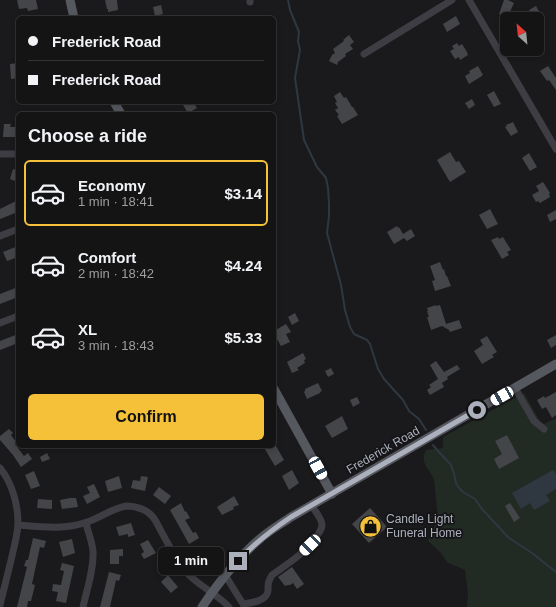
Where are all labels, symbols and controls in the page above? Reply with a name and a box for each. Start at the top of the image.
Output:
north arrow [500,12,544,56]
map controls [500,12,544,56]
text: Frederick Road [52,33,161,50]
text: Frederick Road [52,71,161,88]
text: Choose a ride [28,126,147,146]
icon: car [30,175,66,211]
text: Economy [78,177,146,194]
text: $3.14 [224,185,262,202]
text: 1 min · 18:41 [78,194,154,209]
icon: car [30,247,66,283]
text: Comfort [78,249,136,266]
text: $4.24 [224,257,262,274]
text: 2 min · 18:42 [78,266,154,281]
icon: car [30,319,66,355]
text: XL [78,321,97,338]
text: $5.33 [224,329,262,346]
text: 3 min · 18:43 [78,338,154,353]
car [489,385,515,407]
button: Confirm [28,394,264,440]
route start [468,401,486,419]
street label: Frederick Road [344,423,422,477]
car [307,455,329,481]
place label: Candle Light Funeral Home [386,512,462,540]
shop icon: Candle Light Funeral Home [357,513,383,539]
car [297,532,323,558]
callout: 1 min [158,547,224,575]
route end [229,552,247,570]
text: 1 min [174,553,208,568]

